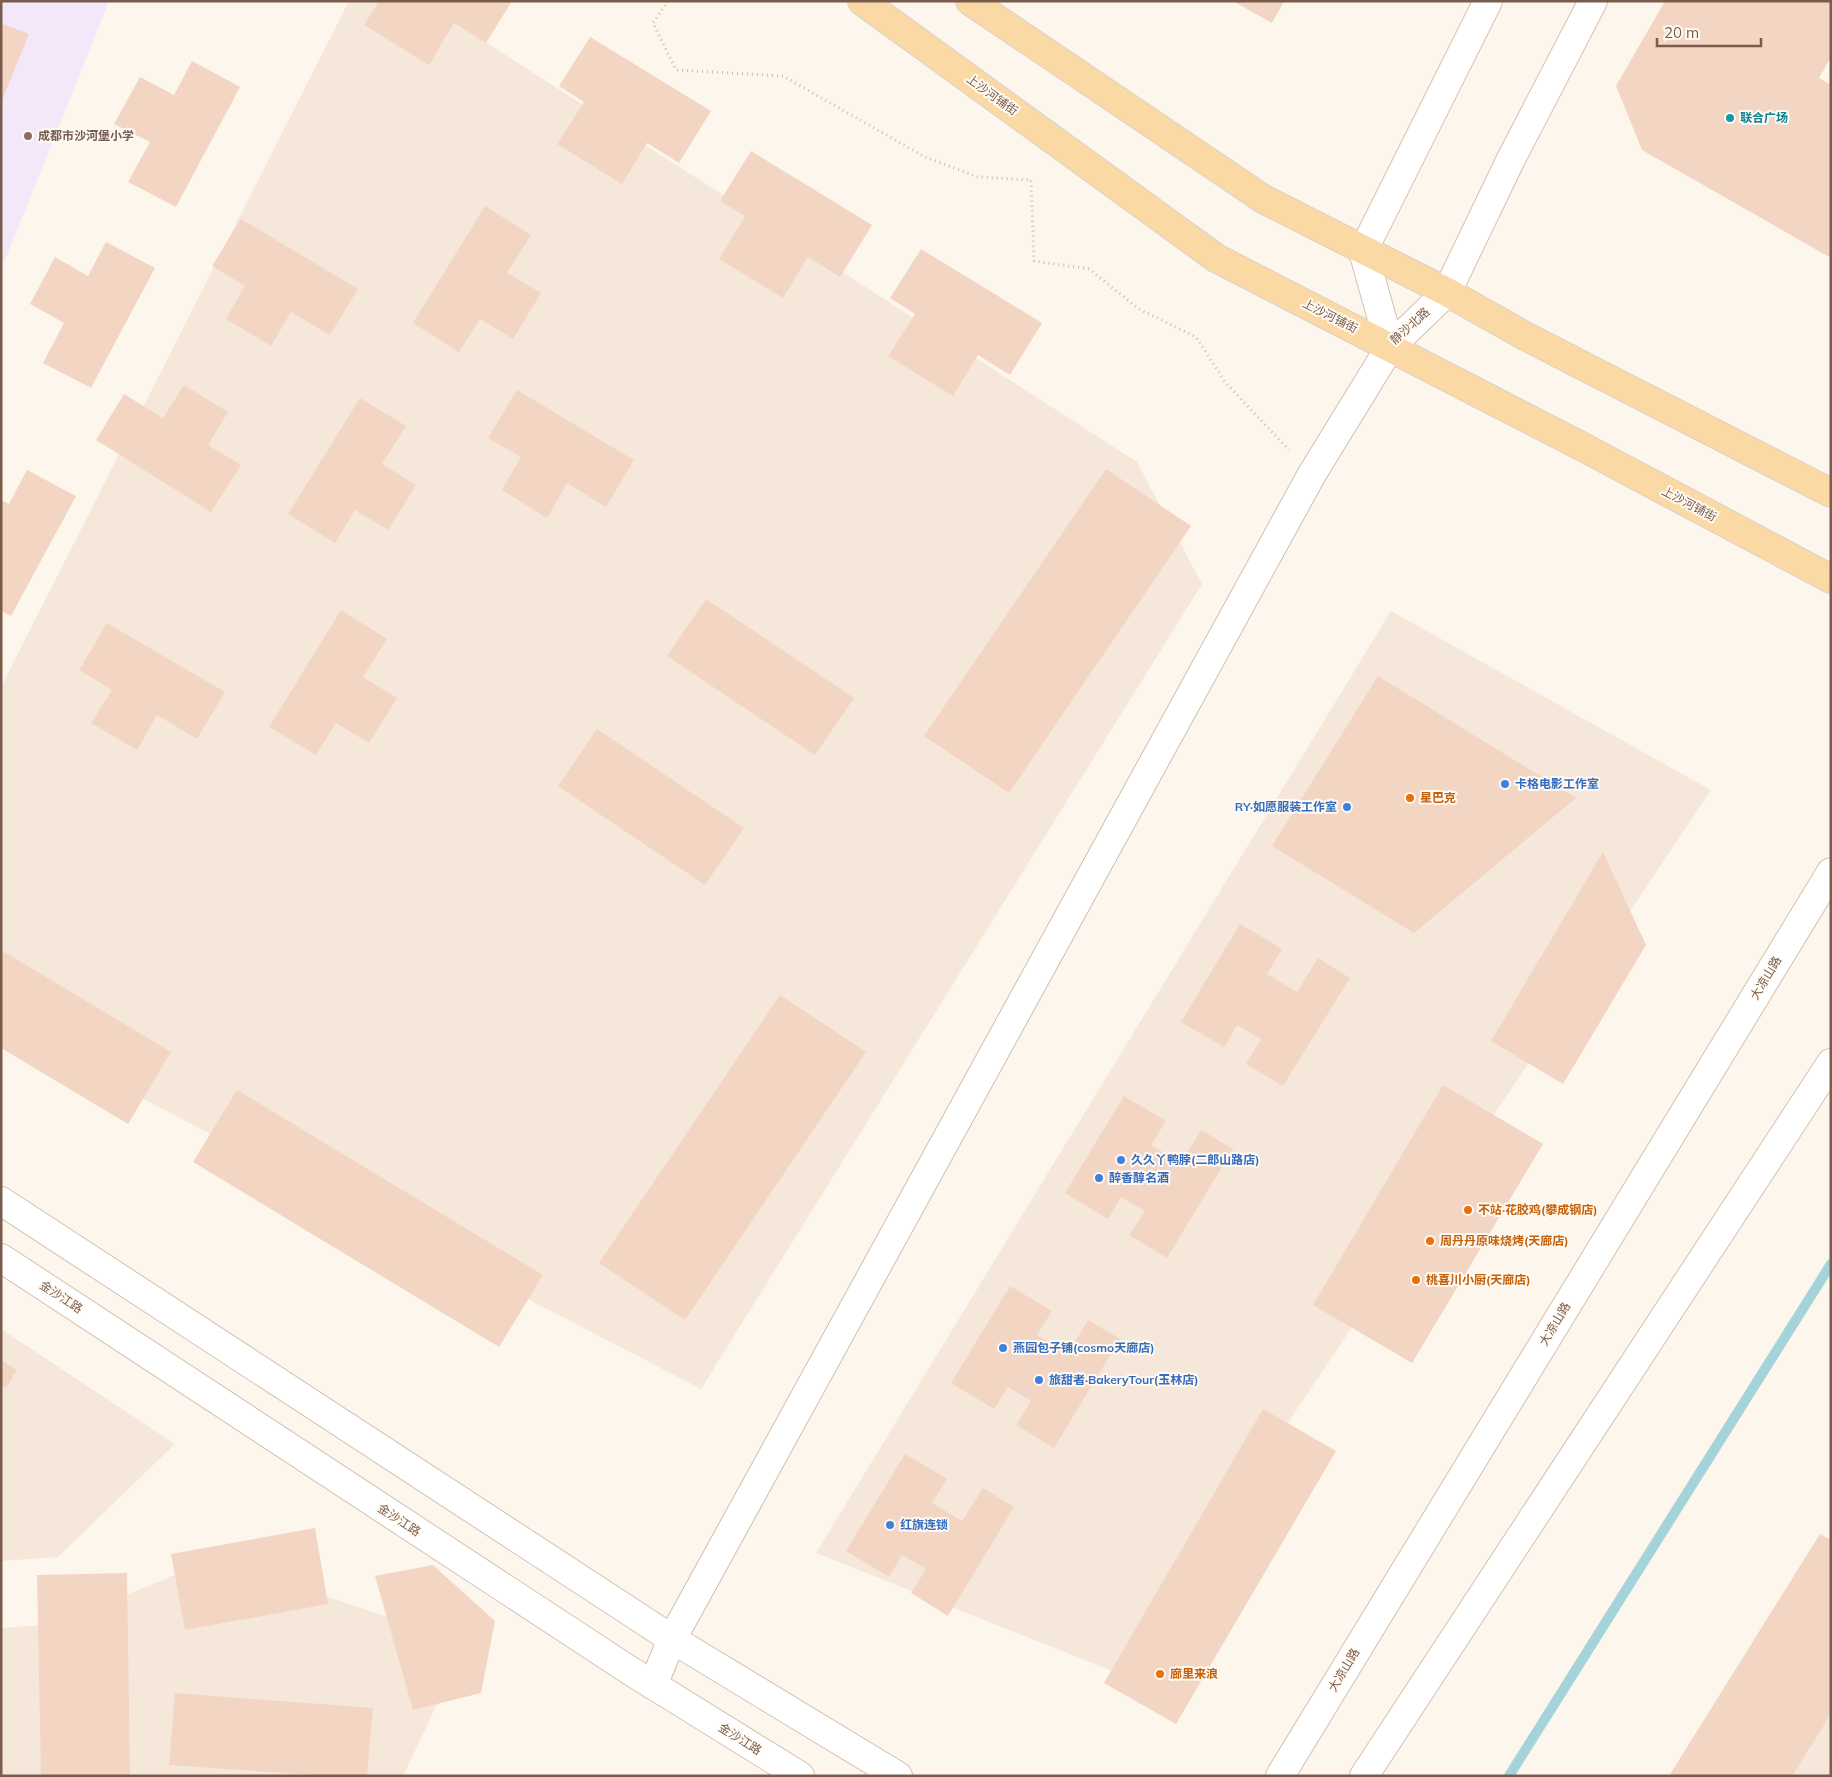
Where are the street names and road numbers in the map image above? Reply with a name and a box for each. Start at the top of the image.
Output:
street label: 上沙河铺街 [964,71,1021,118]
street label: 上沙河铺街 [1300,295,1360,336]
street label: 静沙北路 [1387,304,1433,347]
street label: 上沙河铺街 [1659,483,1719,524]
street label: 大凉山路 [1747,953,1784,1002]
street label: 金沙江路 [37,1277,85,1316]
street label: 大凉山路 [1536,1299,1573,1348]
street label: 金沙江路 [375,1500,423,1539]
street label: 大凉山路 [1325,1645,1362,1694]
street label: 金沙江路 [716,1719,765,1758]

